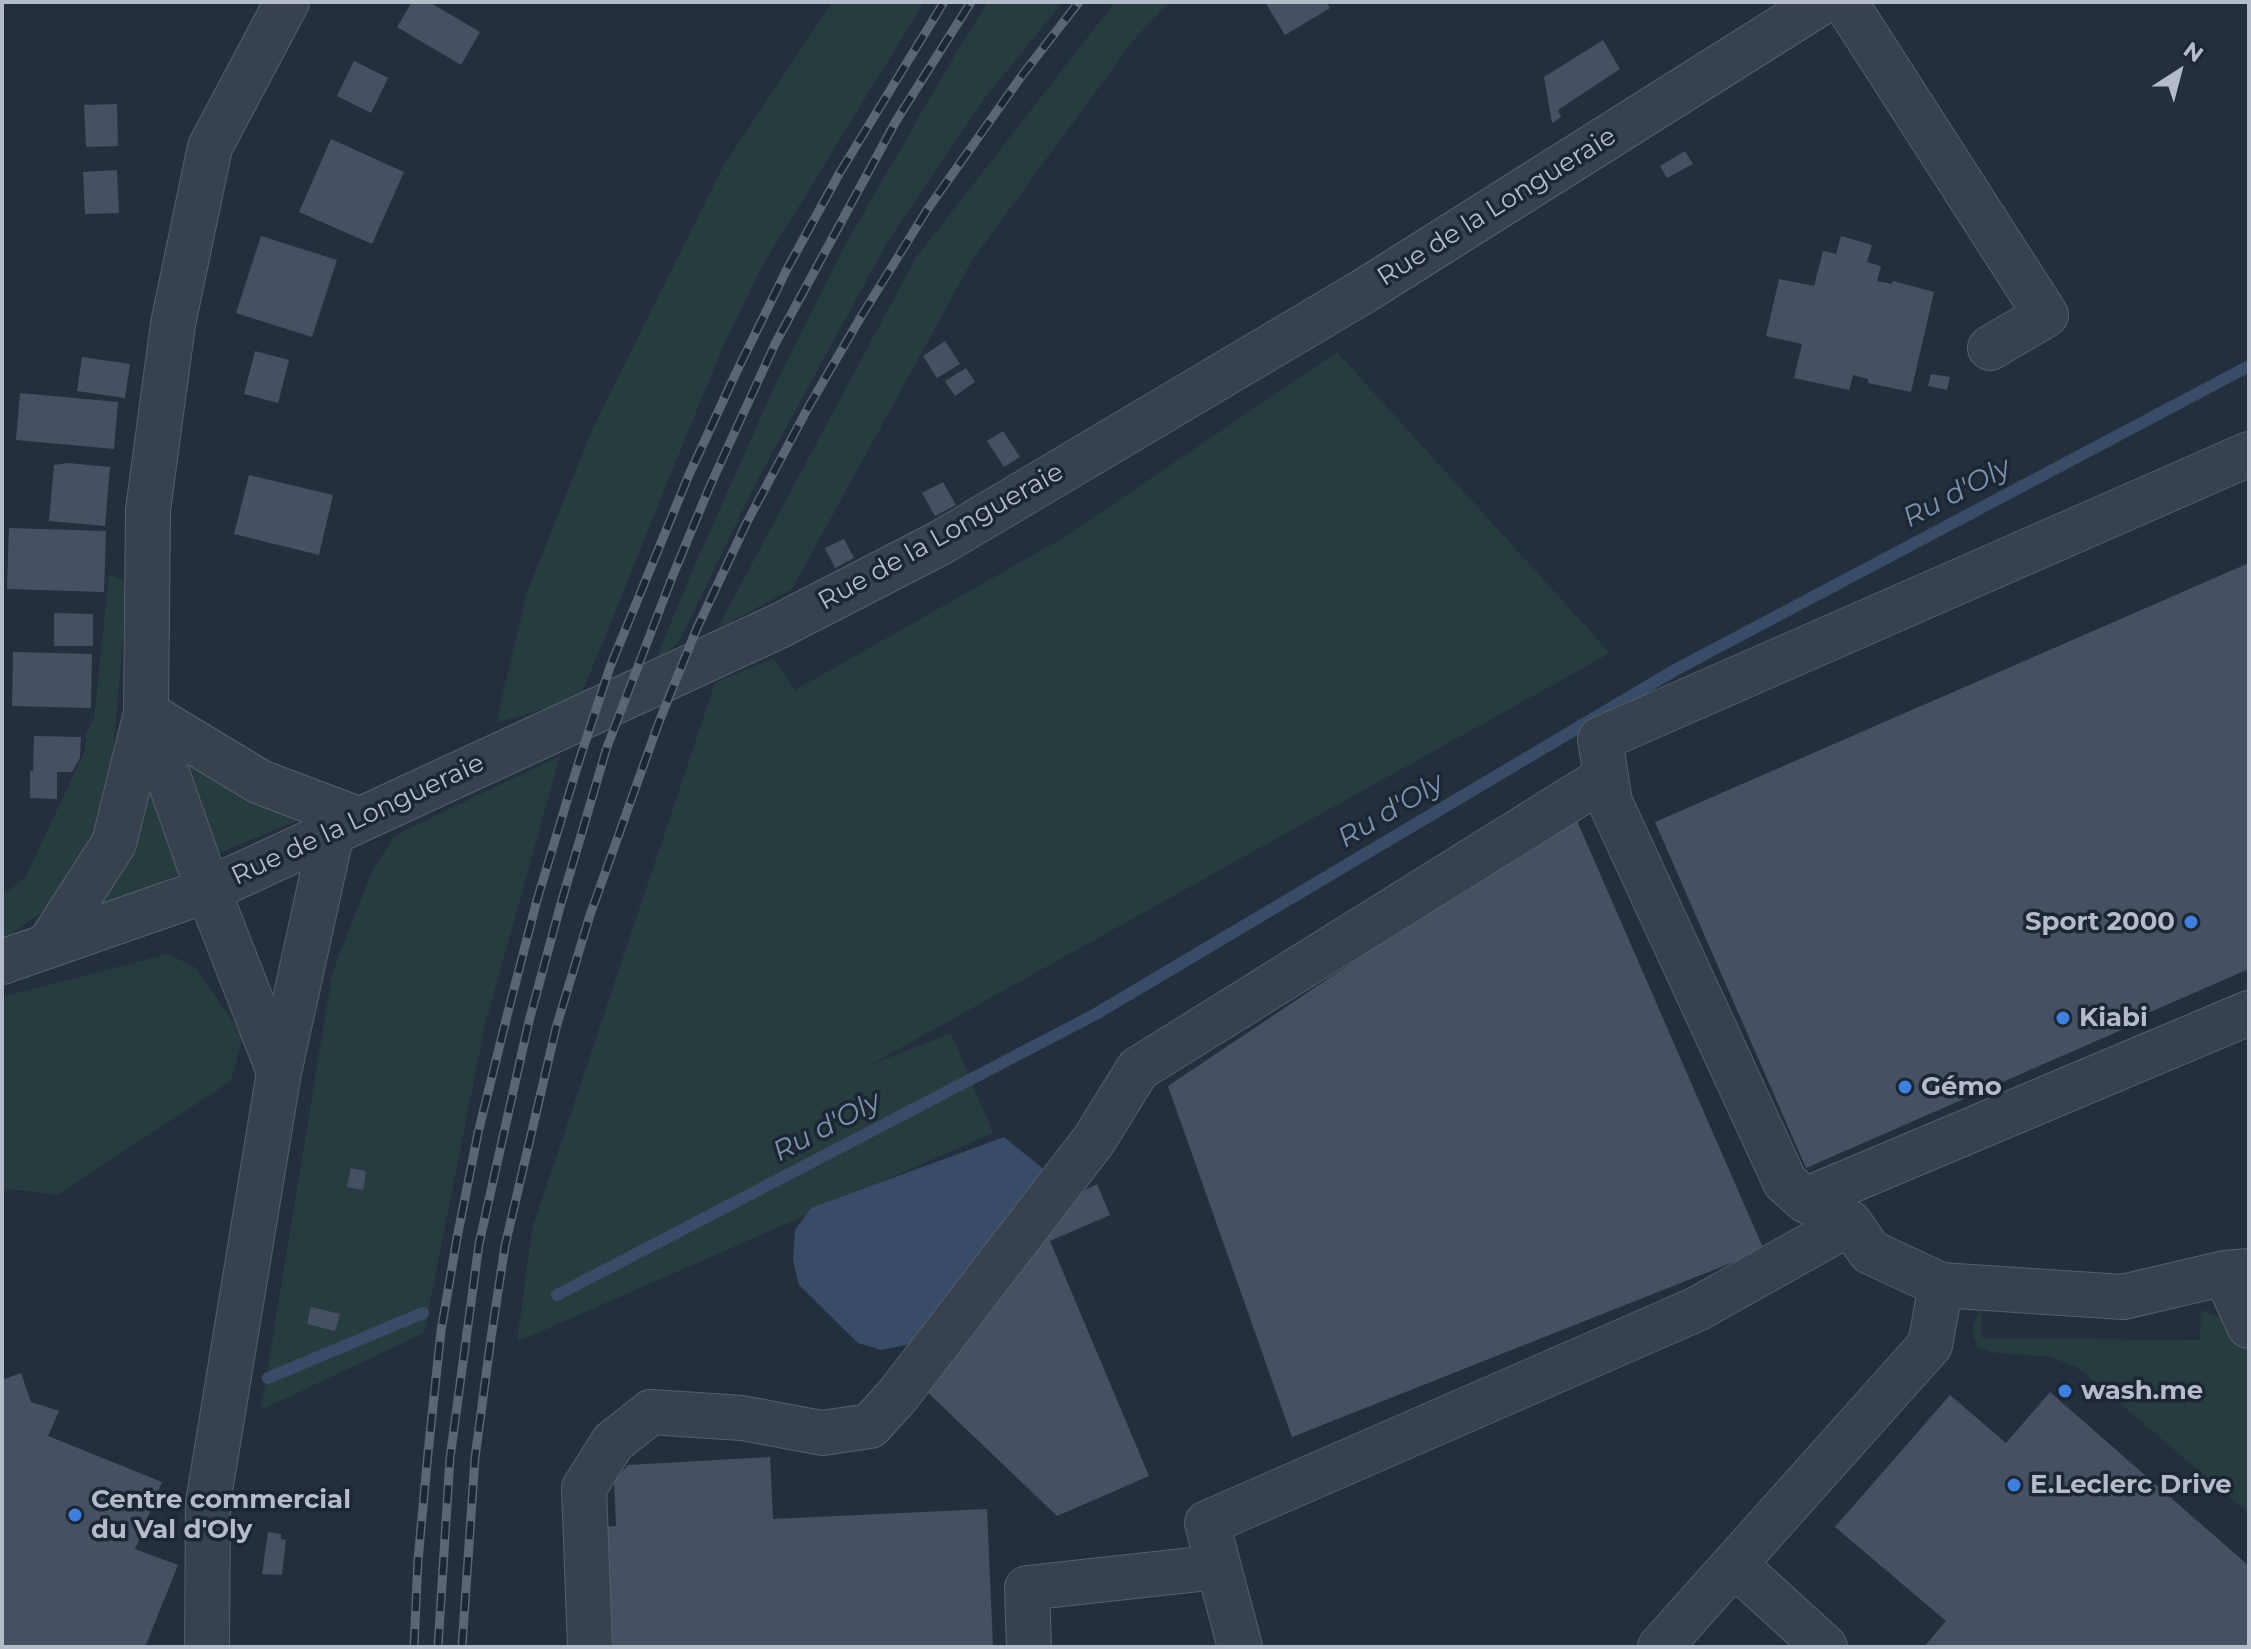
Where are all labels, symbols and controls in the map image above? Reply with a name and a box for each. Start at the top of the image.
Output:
north arrow [2139,32,2219,112]
text: N [2178,36,2209,68]
street label: Rue de la Longueraie [1372,121,1622,293]
water label: Ru d'Oly [1897,451,2017,535]
street label: Rue de la Longueraie [813,457,1069,617]
street label: Rue de la Longueraie [227,748,489,892]
water label: Ru d'Oly [1332,766,1450,856]
place label: Sport 2000 [2025,906,2175,938]
marker: Sport 2000 [2182,913,2200,931]
place label: Kiabi [2079,1002,2148,1034]
marker: Kiabi [2054,1009,2072,1027]
place label: Gémo [1921,1071,2002,1103]
marker: Gémo [1896,1078,1914,1096]
water label: Ru d'Oly [767,1085,887,1169]
place label: wash.me [2081,1375,2203,1407]
marker: wash.me [2056,1382,2074,1400]
place label: E.Leclerc Drive [2030,1469,2232,1501]
marker: E.Leclerc Drive [2005,1476,2023,1494]
place label: Centre commercial du Val d'Oly [91,1484,351,1546]
marker: Centre commercial du Val d'Oly [66,1506,84,1524]

